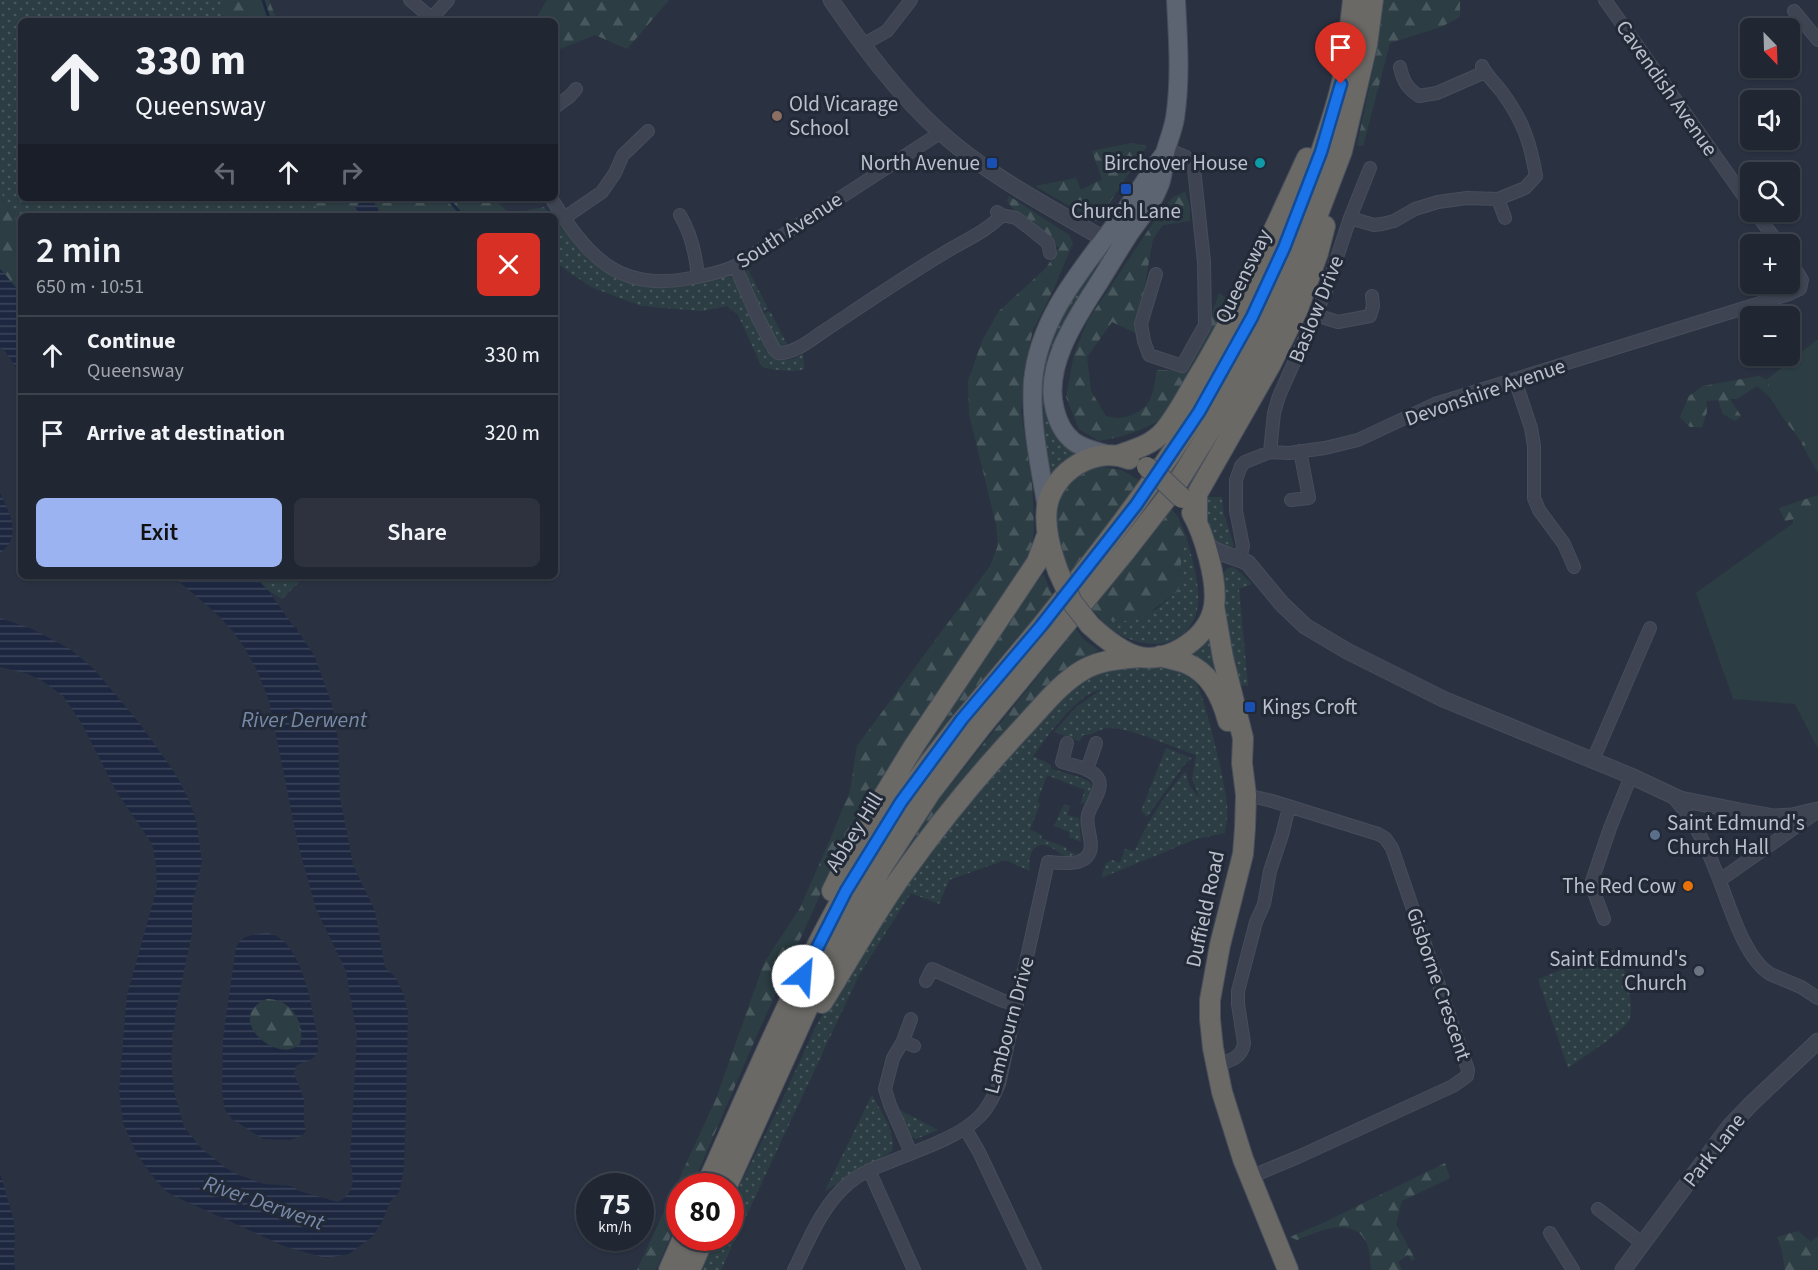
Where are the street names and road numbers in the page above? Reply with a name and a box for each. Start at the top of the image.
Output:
street label: Cavendish Avenue [1609,14,1725,162]
street label: South Avenue [730,184,848,276]
street label: Queensway [1207,224,1279,328]
street label: Baslow Drive [1281,251,1351,367]
street label: Devonshire Avenue [1401,350,1569,434]
street label: Abbey Hill [818,786,890,878]
street label: Duffield Road [1178,848,1232,970]
street label: Gisborne Crescent [1399,904,1479,1064]
street label: Lambourn Drive [976,953,1042,1097]
street label: Park Lane [1676,1107,1752,1193]

